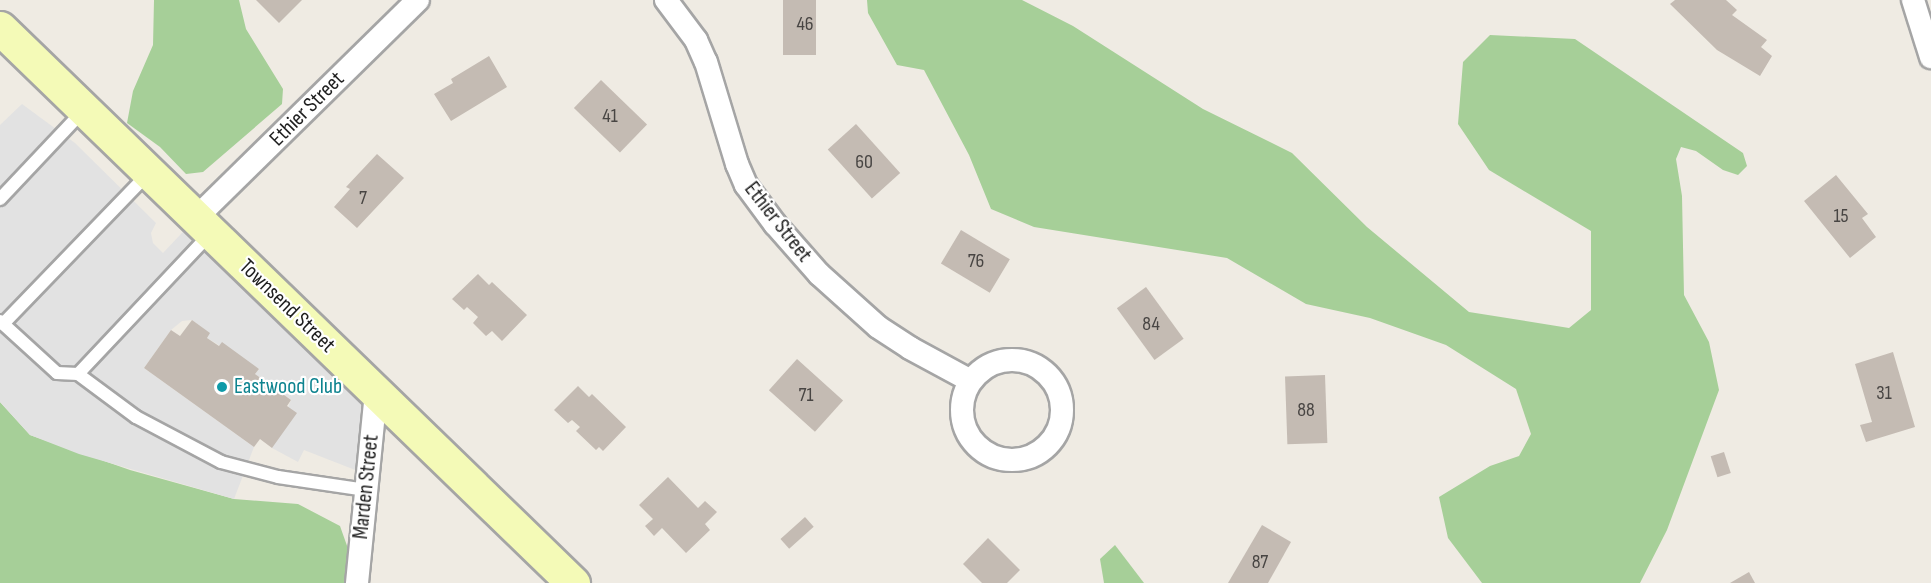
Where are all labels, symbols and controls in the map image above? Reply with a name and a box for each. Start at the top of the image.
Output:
house number: 46 [796,12,814,36]
street label: Ethier Street [264,66,350,152]
house number: 41 [602,104,618,128]
house number: 60 [855,150,873,174]
street label: Ethier Street [739,177,817,267]
house number: 7 [359,186,367,210]
house number: 15 [1833,204,1849,228]
house number: 76 [968,249,984,273]
street label: Townsend Street [233,254,341,358]
house number: 84 [1142,312,1160,336]
place label: Eastwood Club [234,374,342,400]
marker: Eastwood Club [215,380,229,394]
house number: 31 [1876,381,1892,405]
house number: 71 [798,383,814,407]
house number: 88 [1297,398,1315,422]
street label: Marden Street [347,433,385,541]
house number: 87 [1252,550,1268,574]

